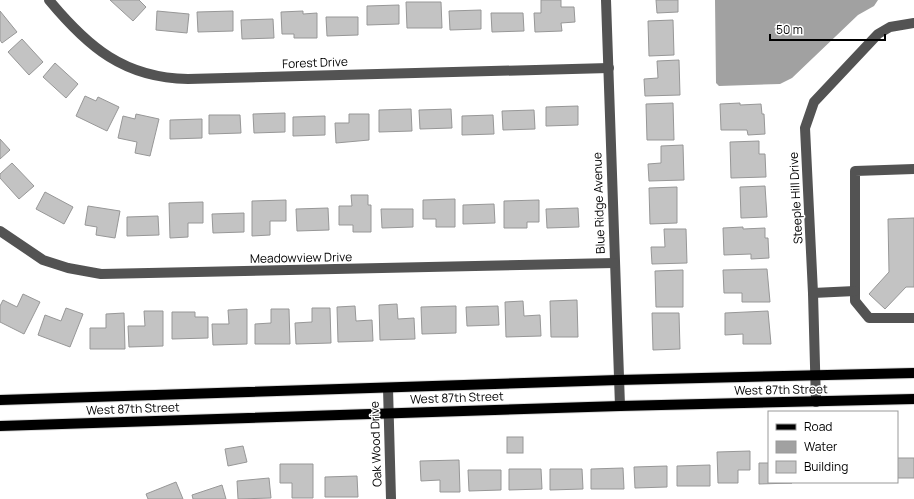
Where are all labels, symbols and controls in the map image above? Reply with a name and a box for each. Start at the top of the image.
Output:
scale bar [770,16,885,42]
text: 50 m [776,21,803,38]
street label: Forest Drive [282,53,348,72]
street label: Blue Ridge Avenue [588,152,609,254]
street label: Steeple Hill Drive [785,152,806,245]
street label: Meadowview Drive [250,248,352,267]
street label: West 87th Street [734,380,828,399]
street label: West 87th Street [410,387,504,408]
street label: West 87th Street [86,398,180,419]
street label: Oak Wood Drive [366,401,385,487]
legend [768,411,898,483]
text: Road [804,418,832,435]
text: Water [804,438,838,455]
text: Building [804,458,848,475]

